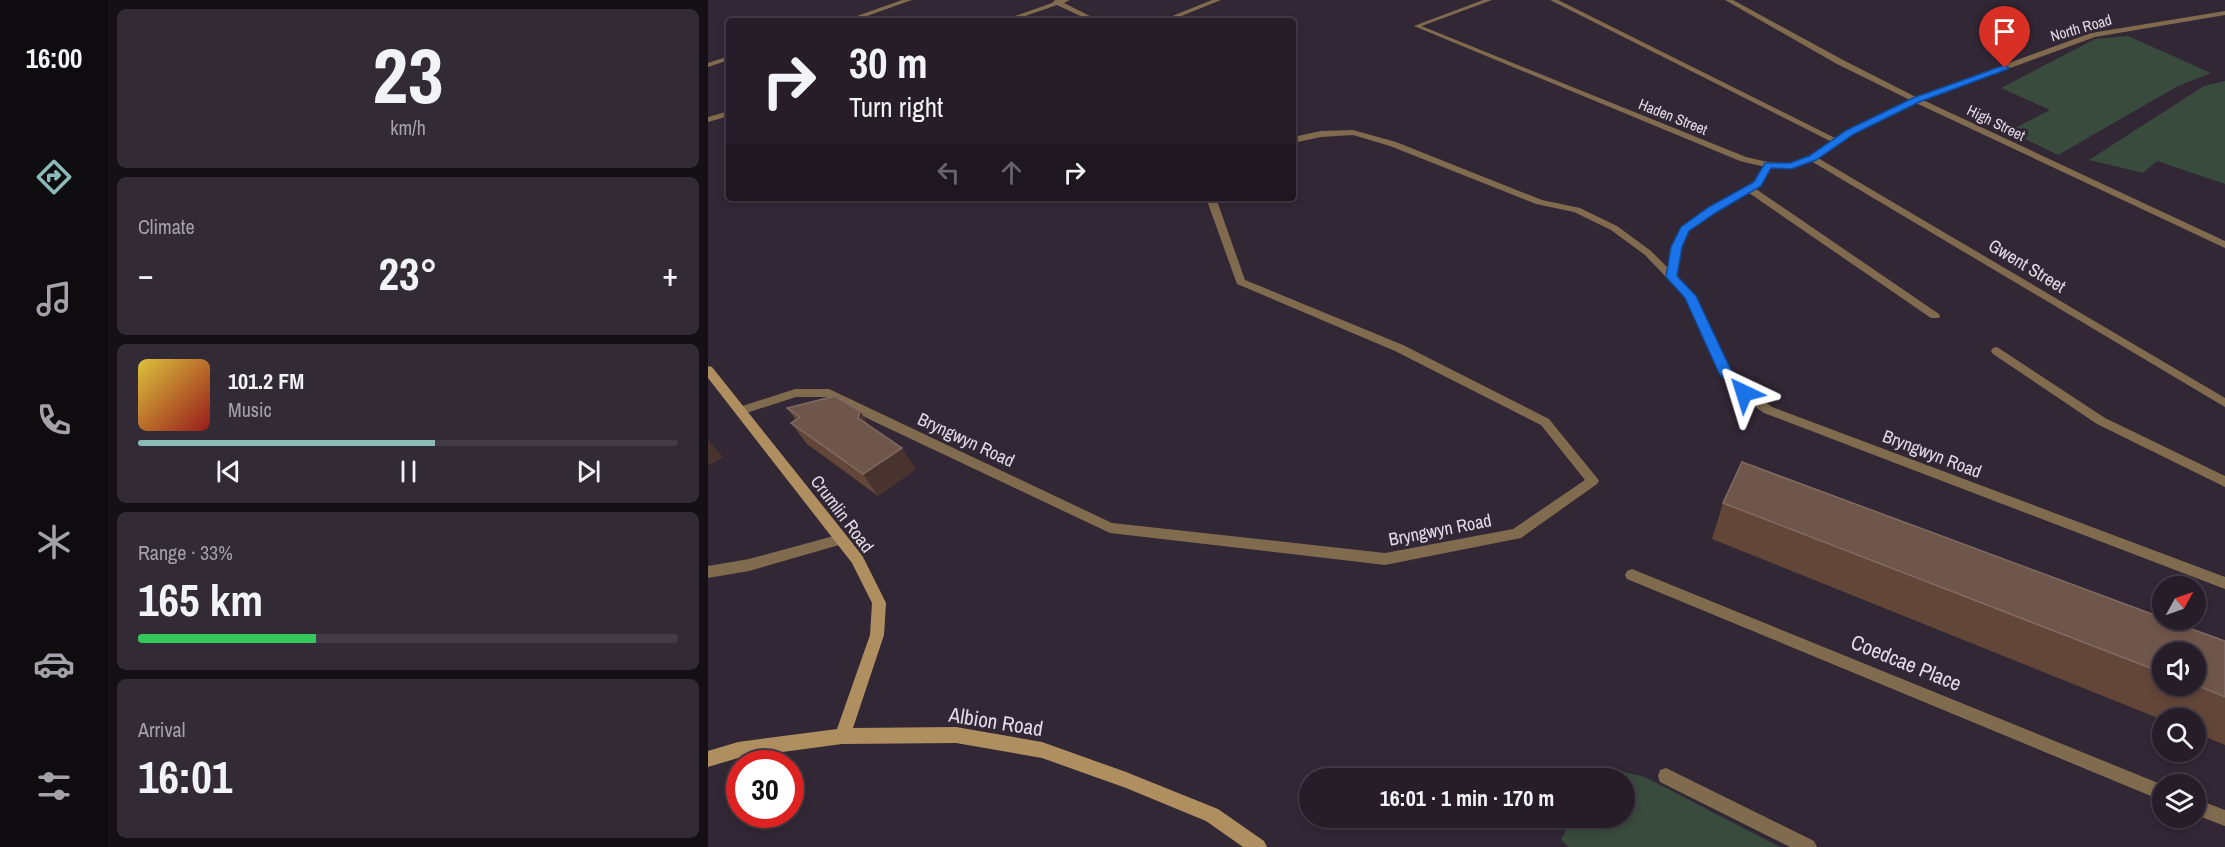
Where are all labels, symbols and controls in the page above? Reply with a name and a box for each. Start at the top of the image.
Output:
pin [1979,6,2030,68]
street label: North Road [2048,9,2114,46]
icon: arrive [1988,15,2021,48]
text: 23 [372,22,444,127]
text: 30 m [849,35,928,91]
text: 16:00 [26,40,82,76]
icon: right [750,42,828,120]
text: Turn right [849,89,943,125]
street label: Haden Street [1636,93,1711,140]
street label: High Street [1964,99,2029,146]
text: km/h [390,114,426,141]
icon: directions [33,156,75,198]
icon: left [932,156,965,189]
icon: ahead [995,156,1028,189]
icon: right [1058,156,1091,189]
text: Climate [138,213,195,240]
street label: Gwent Street [1984,233,2071,298]
text: 23° [378,243,438,304]
text: − [138,252,154,296]
text: + [662,252,678,296]
icon: music [33,278,75,320]
position arrow [1712,361,1776,425]
text: 101.2 FM [228,366,304,396]
text: Music [228,396,272,423]
icon: phone [33,399,75,441]
street label: Bryngwyn Road [914,406,1019,473]
street label: Bryngwyn Road [1879,423,1985,484]
icon: previous [212,455,245,488]
icon: pause [392,455,425,488]
icon: next [572,455,605,488]
street label: Crumlin Road [805,470,880,558]
street label: Bryngwyn Road [1386,507,1493,552]
icon: climate [33,521,75,563]
text: Range · 33% [138,539,233,566]
text: 165 km [138,569,263,630]
north arrow [2152,576,2206,630]
map controls [2152,576,2206,828]
street label: Coedcae Place [1847,627,1966,698]
button: sound [2152,642,2206,696]
icon: car [33,643,75,685]
street label: Albion Road [946,700,1045,743]
button: search [2152,708,2206,762]
text: Arrival [138,716,185,743]
text: 16:01 [138,746,232,807]
speed limit sign: 30 [726,750,804,828]
icon: filters [33,765,75,807]
button: layers [2152,774,2206,828]
text: 16:01 · 1 min · 170 m [1380,783,1554,813]

